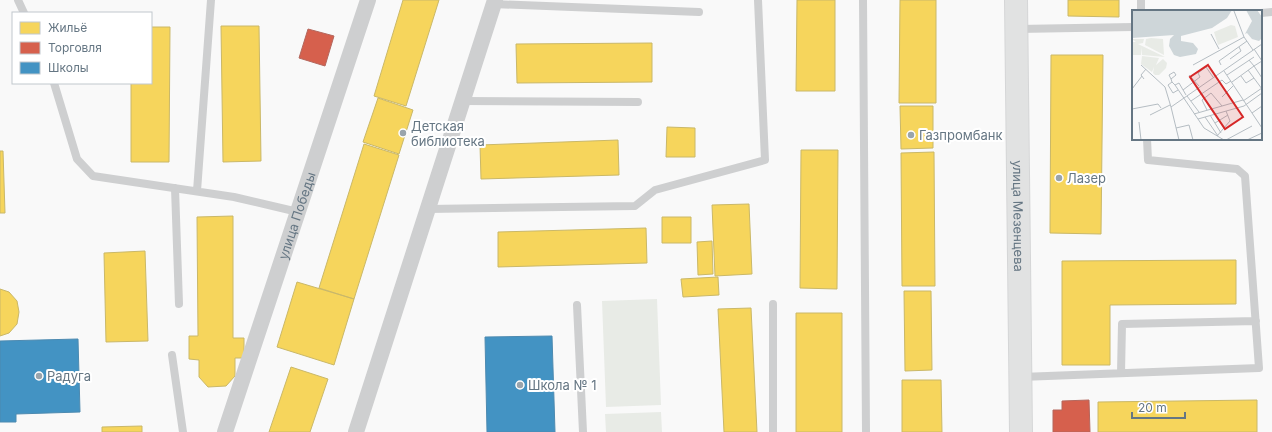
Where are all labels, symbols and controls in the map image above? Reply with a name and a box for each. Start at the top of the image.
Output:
inset map [1132,10,1262,140]
legend [12,12,152,84]
text: Жильё [48,20,87,35]
text: Торговля [48,40,102,55]
text: Школы [48,60,89,75]
place label: Детская библиотека [411,118,485,149]
place label: Газпромбанк [919,127,1002,143]
marker: Детская библиотека [398,128,408,138]
marker: Газпромбанк [906,130,916,140]
street label: улица Мезенцева [1010,160,1027,272]
street label: улица Победы [275,170,319,261]
place label: Лазер [1067,170,1106,186]
marker: Лазер [1054,173,1064,183]
place label: Радуга [47,368,91,384]
marker: Радуга [34,371,44,381]
place label: Школа № 1 [528,377,597,393]
marker: Школа № 1 [515,380,525,390]
scale bar [1132,394,1185,420]
text: 20 m [1138,400,1167,415]

